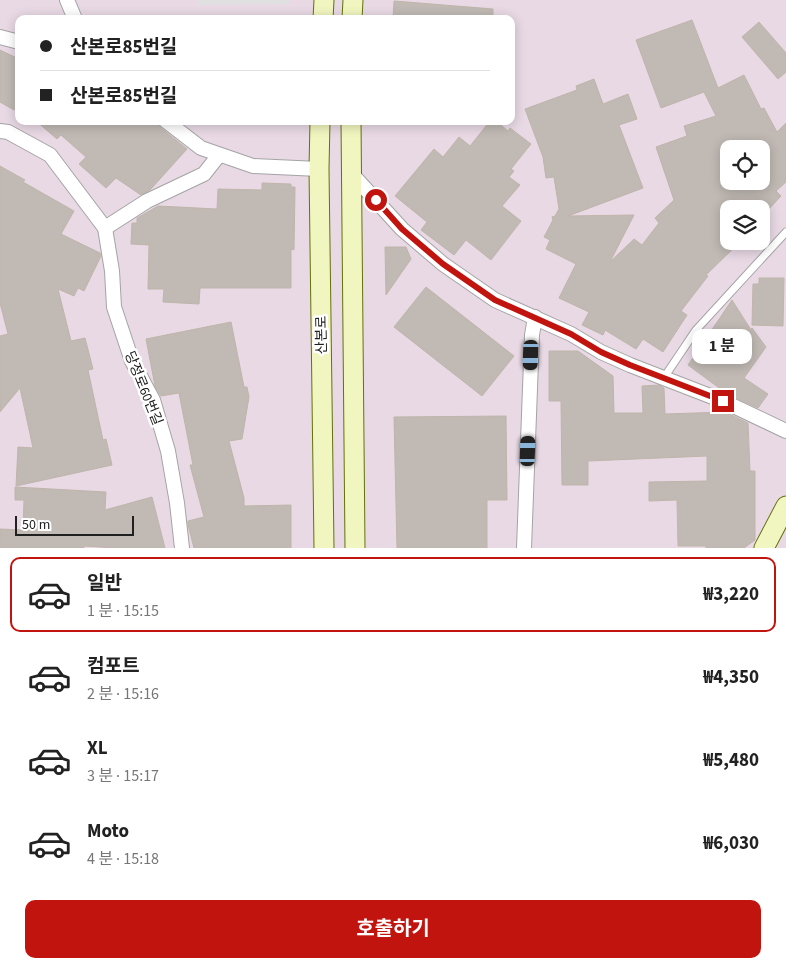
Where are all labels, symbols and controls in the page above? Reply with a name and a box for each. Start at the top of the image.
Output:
text: 산본로85번길 [70,34,177,61]
text: 산본로85번길 [70,83,177,110]
map controls [720,140,770,250]
button: locate [720,140,770,190]
route start [365,189,387,211]
button: layers [720,200,770,250]
street label: 산본로 [312,315,332,354]
callout: 1 분 [693,328,753,364]
text: 1 분 [709,335,735,357]
car [522,340,539,370]
street label: 당정로60번길 [119,348,167,428]
route end [712,390,734,412]
car [519,436,536,466]
scale bar [15,513,134,536]
text: 50 m [22,515,50,535]
text: 일반 [87,570,122,597]
icon: car [27,572,72,617]
text: ₩3,220 [703,581,759,608]
text: 1 분 · 15:15 [87,600,159,622]
text: 컴포트 [87,653,139,680]
icon: car [27,655,72,700]
text: ₩4,350 [703,664,759,691]
text: 2 분 · 15:16 [87,683,159,705]
text: XL [87,735,108,762]
icon: car [27,738,72,783]
text: ₩5,480 [703,747,759,774]
text: 3 분 · 15:17 [87,765,159,787]
text: Moto [87,818,129,845]
icon: car [27,821,72,866]
text: ₩6,030 [703,830,759,857]
text: 4 분 · 15:18 [87,848,159,870]
button: 호출하기 [25,900,761,958]

